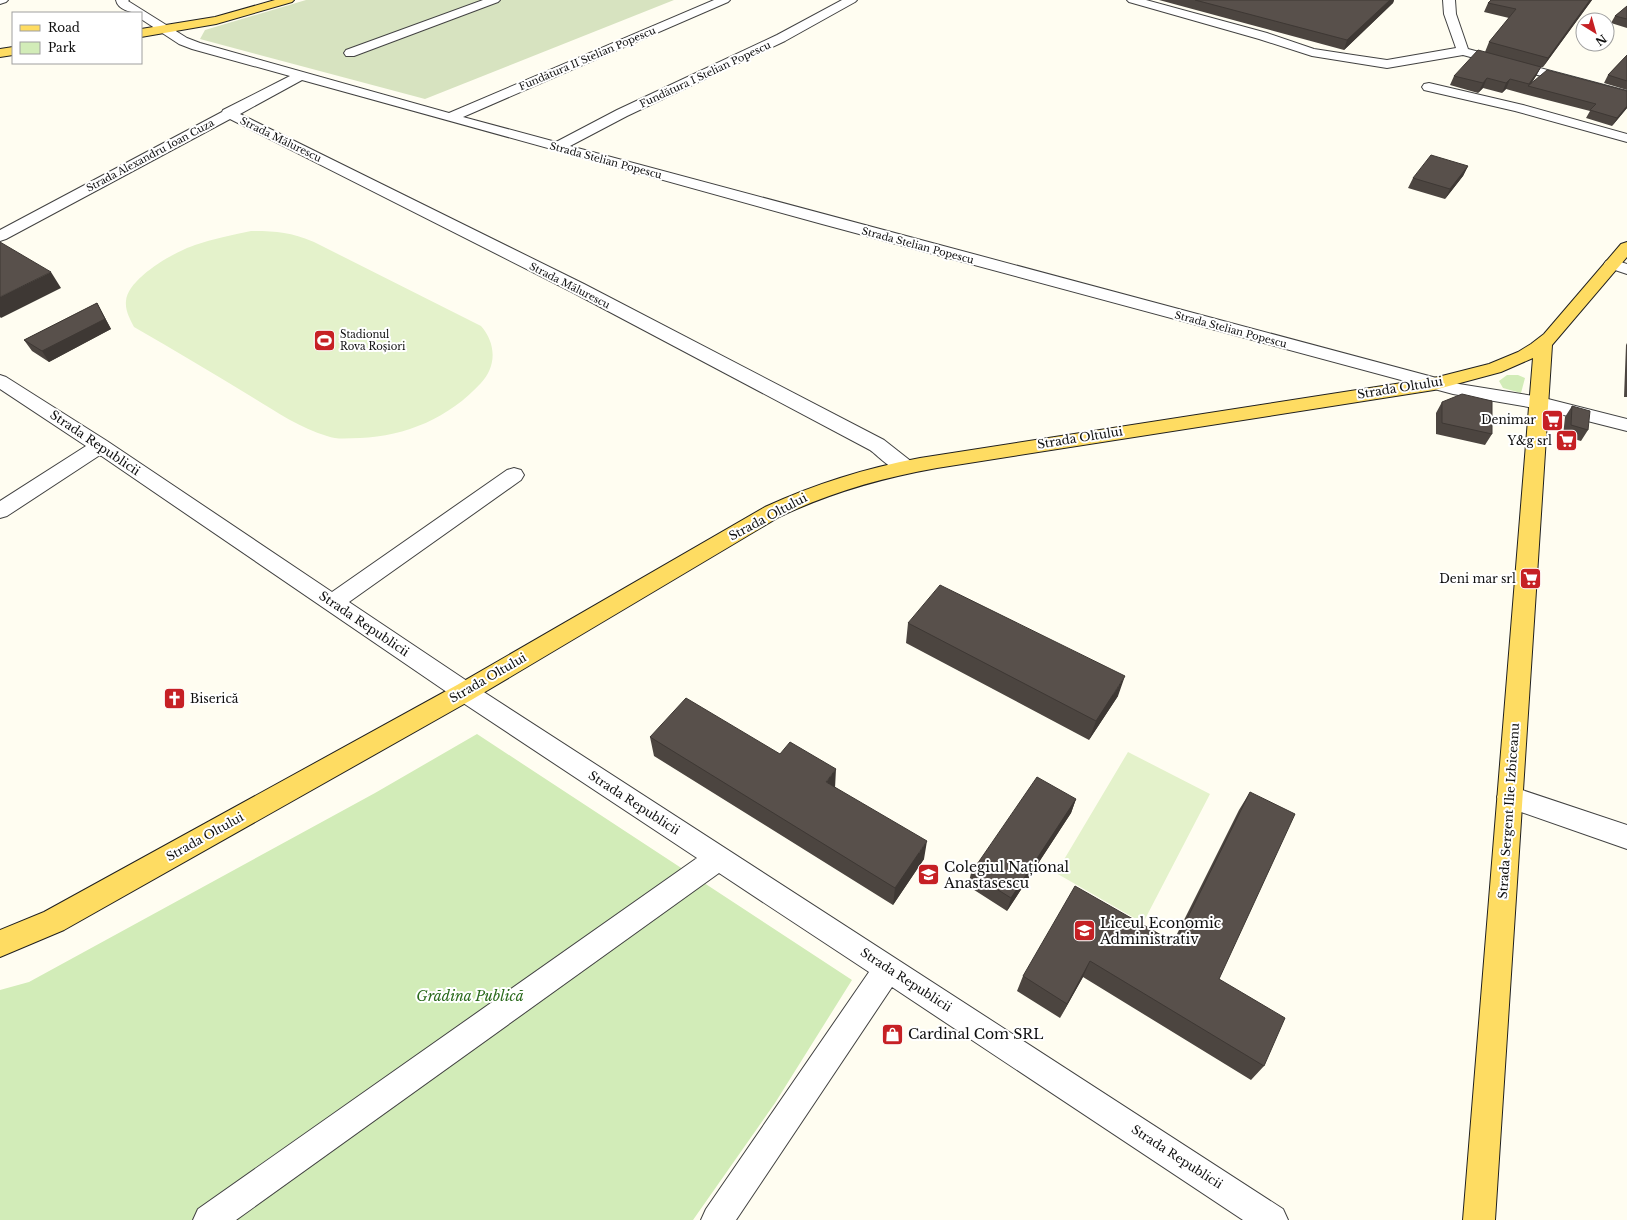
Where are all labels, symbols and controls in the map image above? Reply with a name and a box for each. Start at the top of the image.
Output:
legend [12,12,142,64]
north arrow [1575,12,1615,52]
text: Road [48,20,80,35]
street label: Fundătura II Stelian Popescu [517,24,658,93]
text: N [1592,31,1609,49]
street label: Fundătura I Stelian Popescu [638,38,773,111]
text: Park [48,40,76,55]
street label: Strada Mălurescu [238,114,324,165]
street label: Strada Alexandru Ioan Cuza [84,116,217,195]
street label: Strada Stelian Popescu [548,139,664,182]
street label: Strada Stelian Popescu [860,224,976,267]
street label: Strada Mălurescu [527,259,613,312]
street label: Strada Stelian Popescu [1173,308,1289,351]
sports icon: Stadionul Rova Roșiori [311,327,337,353]
place label: Stadionul Rova Roșiori [340,328,406,353]
street label: Strada Oltului [1356,373,1444,402]
street label: Strada Republicii [47,407,143,478]
supermarket icon: Denimar [1539,407,1565,433]
place label: Denimar [1481,412,1536,427]
street label: Strada Oltului [1036,423,1124,452]
supermarket icon: Y&g srl [1554,428,1580,454]
place label: Y&g srl [1506,433,1552,448]
street label: Strada Oltului [726,490,809,543]
supermarket icon: Deni mar srl [1518,566,1544,592]
place label: Deni mar srl [1439,571,1516,586]
street label: Strada Republicii [316,588,412,659]
street label: Strada Oltului [447,649,529,706]
church icon: Biserică [162,686,188,712]
place label: Biserică [190,691,239,706]
street label: Strada Sergent Ilie Izbiceanu [1495,722,1522,899]
street label: Strada Republicii [586,768,683,838]
street label: Strada Oltului [163,809,246,864]
place label: Colegiul Național Anastasescu [943,858,1070,892]
school or university icon: Colegiul Național Anastasescu [916,862,942,888]
place label: Liceul Economic Administrativ [1099,914,1222,948]
school or university icon: Liceul Economic Administrativ [1071,918,1097,944]
street label: Strada Republicii [858,945,955,1015]
park label: Grădina Publică [416,987,524,1005]
shop icon: Cardinal Com SRL [880,1021,906,1047]
place label: Cardinal Com SRL [908,1025,1043,1043]
street label: Strada Republicii [1129,1122,1226,1192]

